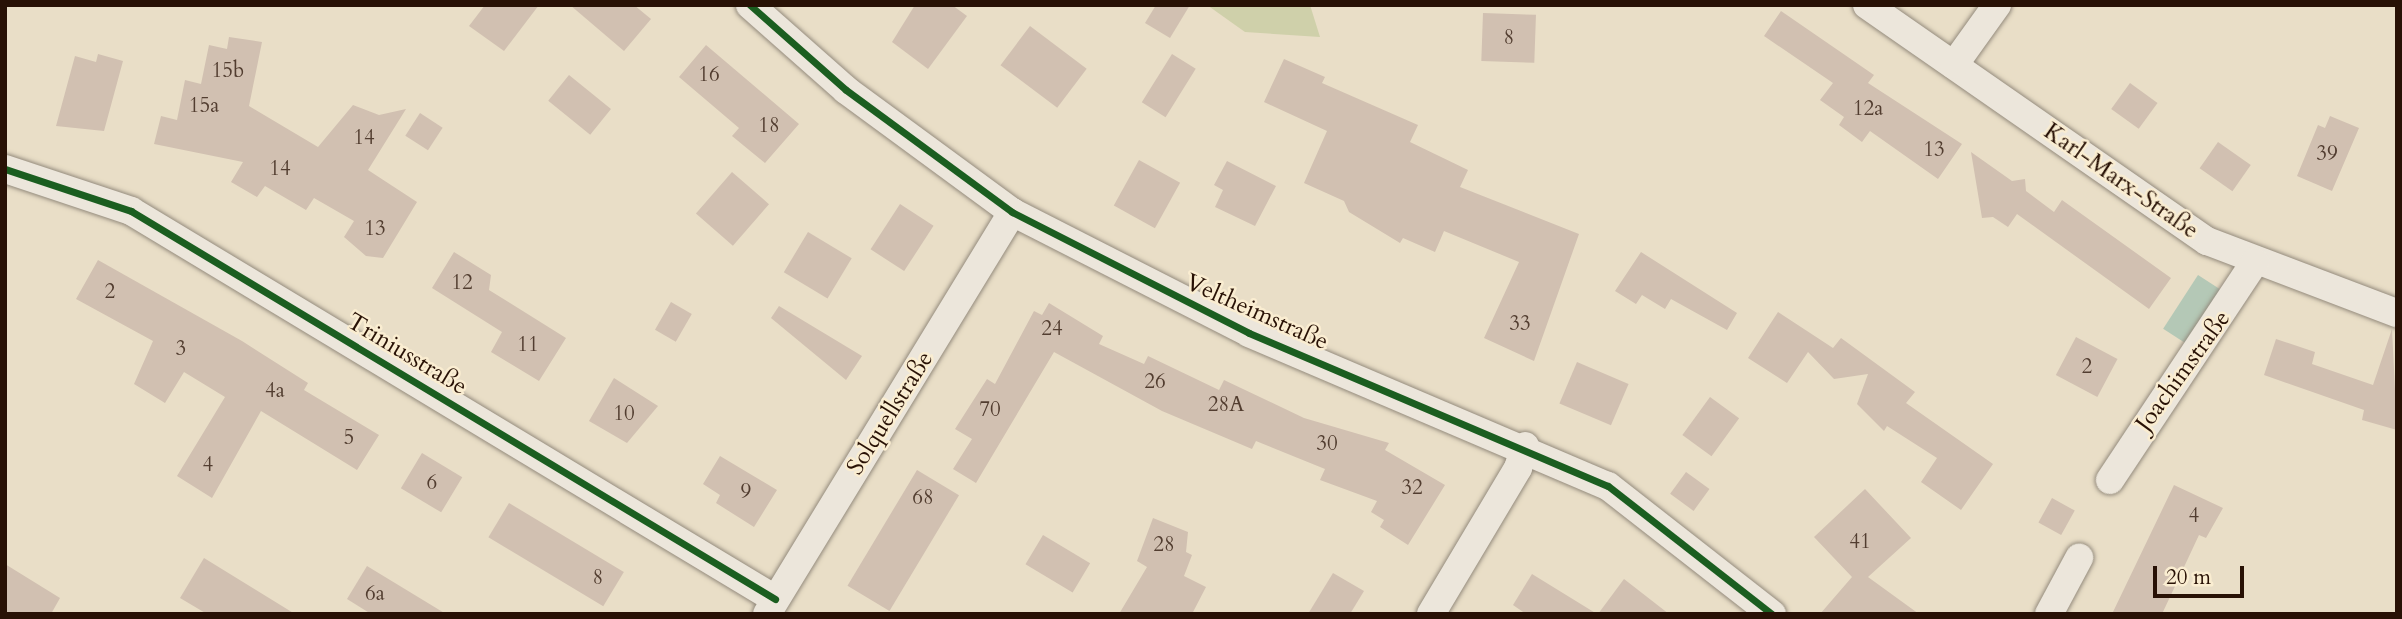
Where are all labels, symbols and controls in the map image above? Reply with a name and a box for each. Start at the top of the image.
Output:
house number: 8 [1504,25,1514,51]
house number: 15b [212,58,244,84]
house number: 16 [698,62,720,88]
house number: 15a [189,93,219,119]
house number: 12a [1853,96,1883,122]
house number: 18 [758,113,780,139]
street label: Karl-Marx-Straße [2038,117,2204,245]
house number: 14 [353,125,375,151]
house number: 13 [1923,137,1945,163]
house number: 39 [2316,141,2338,167]
house number: 14 [269,156,291,182]
house number: 13 [364,216,386,242]
street label: Veltheimstraße [1181,268,1333,356]
house number: 12 [451,270,473,296]
house number: 2 [105,279,115,305]
street label: Joachimstraße [2129,305,2237,437]
street label: Triniusstraße [342,307,472,401]
house number: 33 [1509,311,1531,337]
house number: 24 [1041,316,1063,342]
house number: 11 [517,332,539,358]
house number: 3 [176,336,186,362]
street label: Solquellstraße [841,346,939,480]
house number: 2 [2082,354,2092,380]
house number: 26 [1144,369,1166,395]
house number: 4a [265,378,285,404]
house number: 28A [1208,392,1244,418]
house number: 70 [979,397,1001,423]
house number: 10 [613,401,635,427]
house number: 5 [344,425,354,451]
house number: 30 [1316,431,1338,457]
house number: 4 [203,452,213,478]
house number: 6 [427,470,437,496]
house number: 32 [1401,475,1423,501]
house number: 9 [741,479,751,505]
house number: 68 [912,485,934,511]
house number: 4 [2189,503,2199,529]
house number: 41 [1849,529,1871,555]
house number: 28 [1153,532,1175,558]
scale bar [2157,552,2248,596]
text: 20 m [2166,563,2211,592]
house number: 8 [593,565,603,591]
house number: 6a [365,581,385,607]

